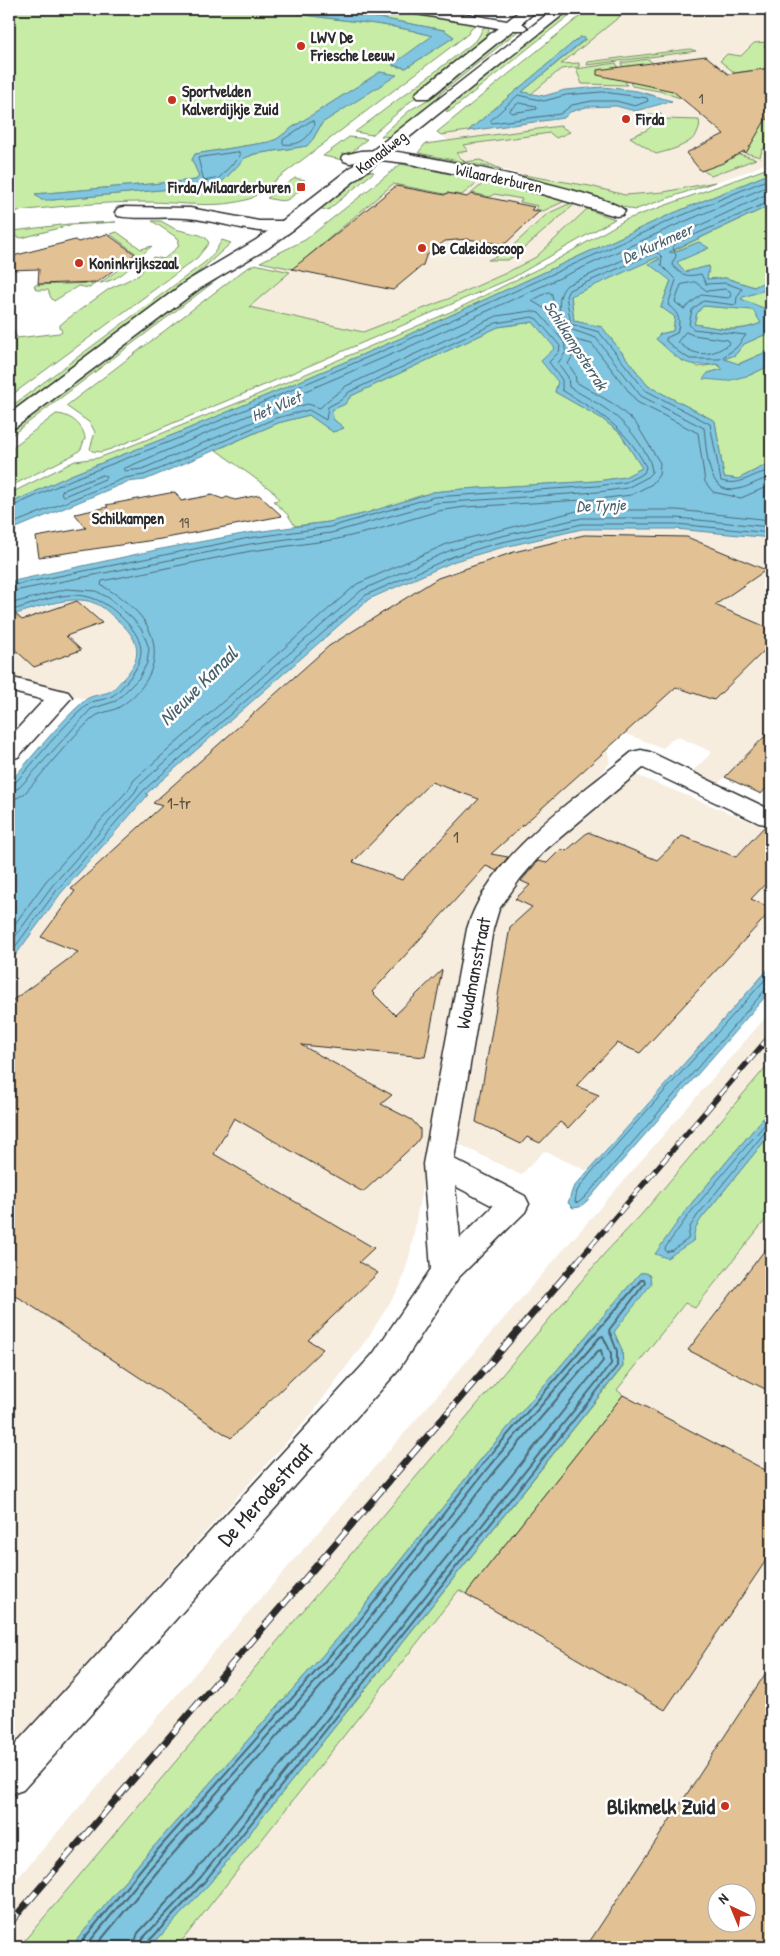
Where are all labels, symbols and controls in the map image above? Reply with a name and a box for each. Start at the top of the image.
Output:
place label: LWV De Friesche Leeuw [310,26,395,66]
marker: LWV De Friesche Leeuw [295,40,307,52]
place label: Sportvelden Kalverdijkje Zuid [182,80,279,120]
house number: 1 [698,89,704,108]
marker: Sportvelden Kalverdijkje Zuid [166,94,178,106]
place label: Firda [635,108,665,130]
marker: Firda [620,113,632,125]
street label: Kanaalweg [351,125,411,179]
street label: Wilaarderburen [454,158,544,198]
place label: Firda/Wilaarderburen [167,176,291,198]
marker: Firda/Wilaarderburen [295,181,307,193]
water label: De Kurkmeer [618,217,697,268]
place label: De Caleidoscoop [432,237,524,260]
marker: De Caleidoscoop [416,242,428,254]
place label: Koninkrijkszaal [89,252,179,274]
marker: Koninkrijkszaal [73,257,85,269]
water label: Schilkampsterrak [539,296,614,395]
water label: Het Vliet [248,385,306,426]
water label: De Tynje [576,493,627,517]
district label: Schilkampen [92,507,164,530]
house number: 19 [179,513,189,532]
water label: Nieuwe Kanaal [152,639,244,731]
house number: 1-tr [167,792,191,814]
house number: 1 [453,826,459,848]
street label: Woudmansstraat [449,914,497,1031]
street label: De Merodestraat [210,1435,320,1552]
place label: Blikmelk Zuid [607,1791,715,1821]
marker: Blikmelk Zuid [719,1800,731,1812]
north arrow [708,1884,758,1934]
text: N [713,1888,732,1908]

